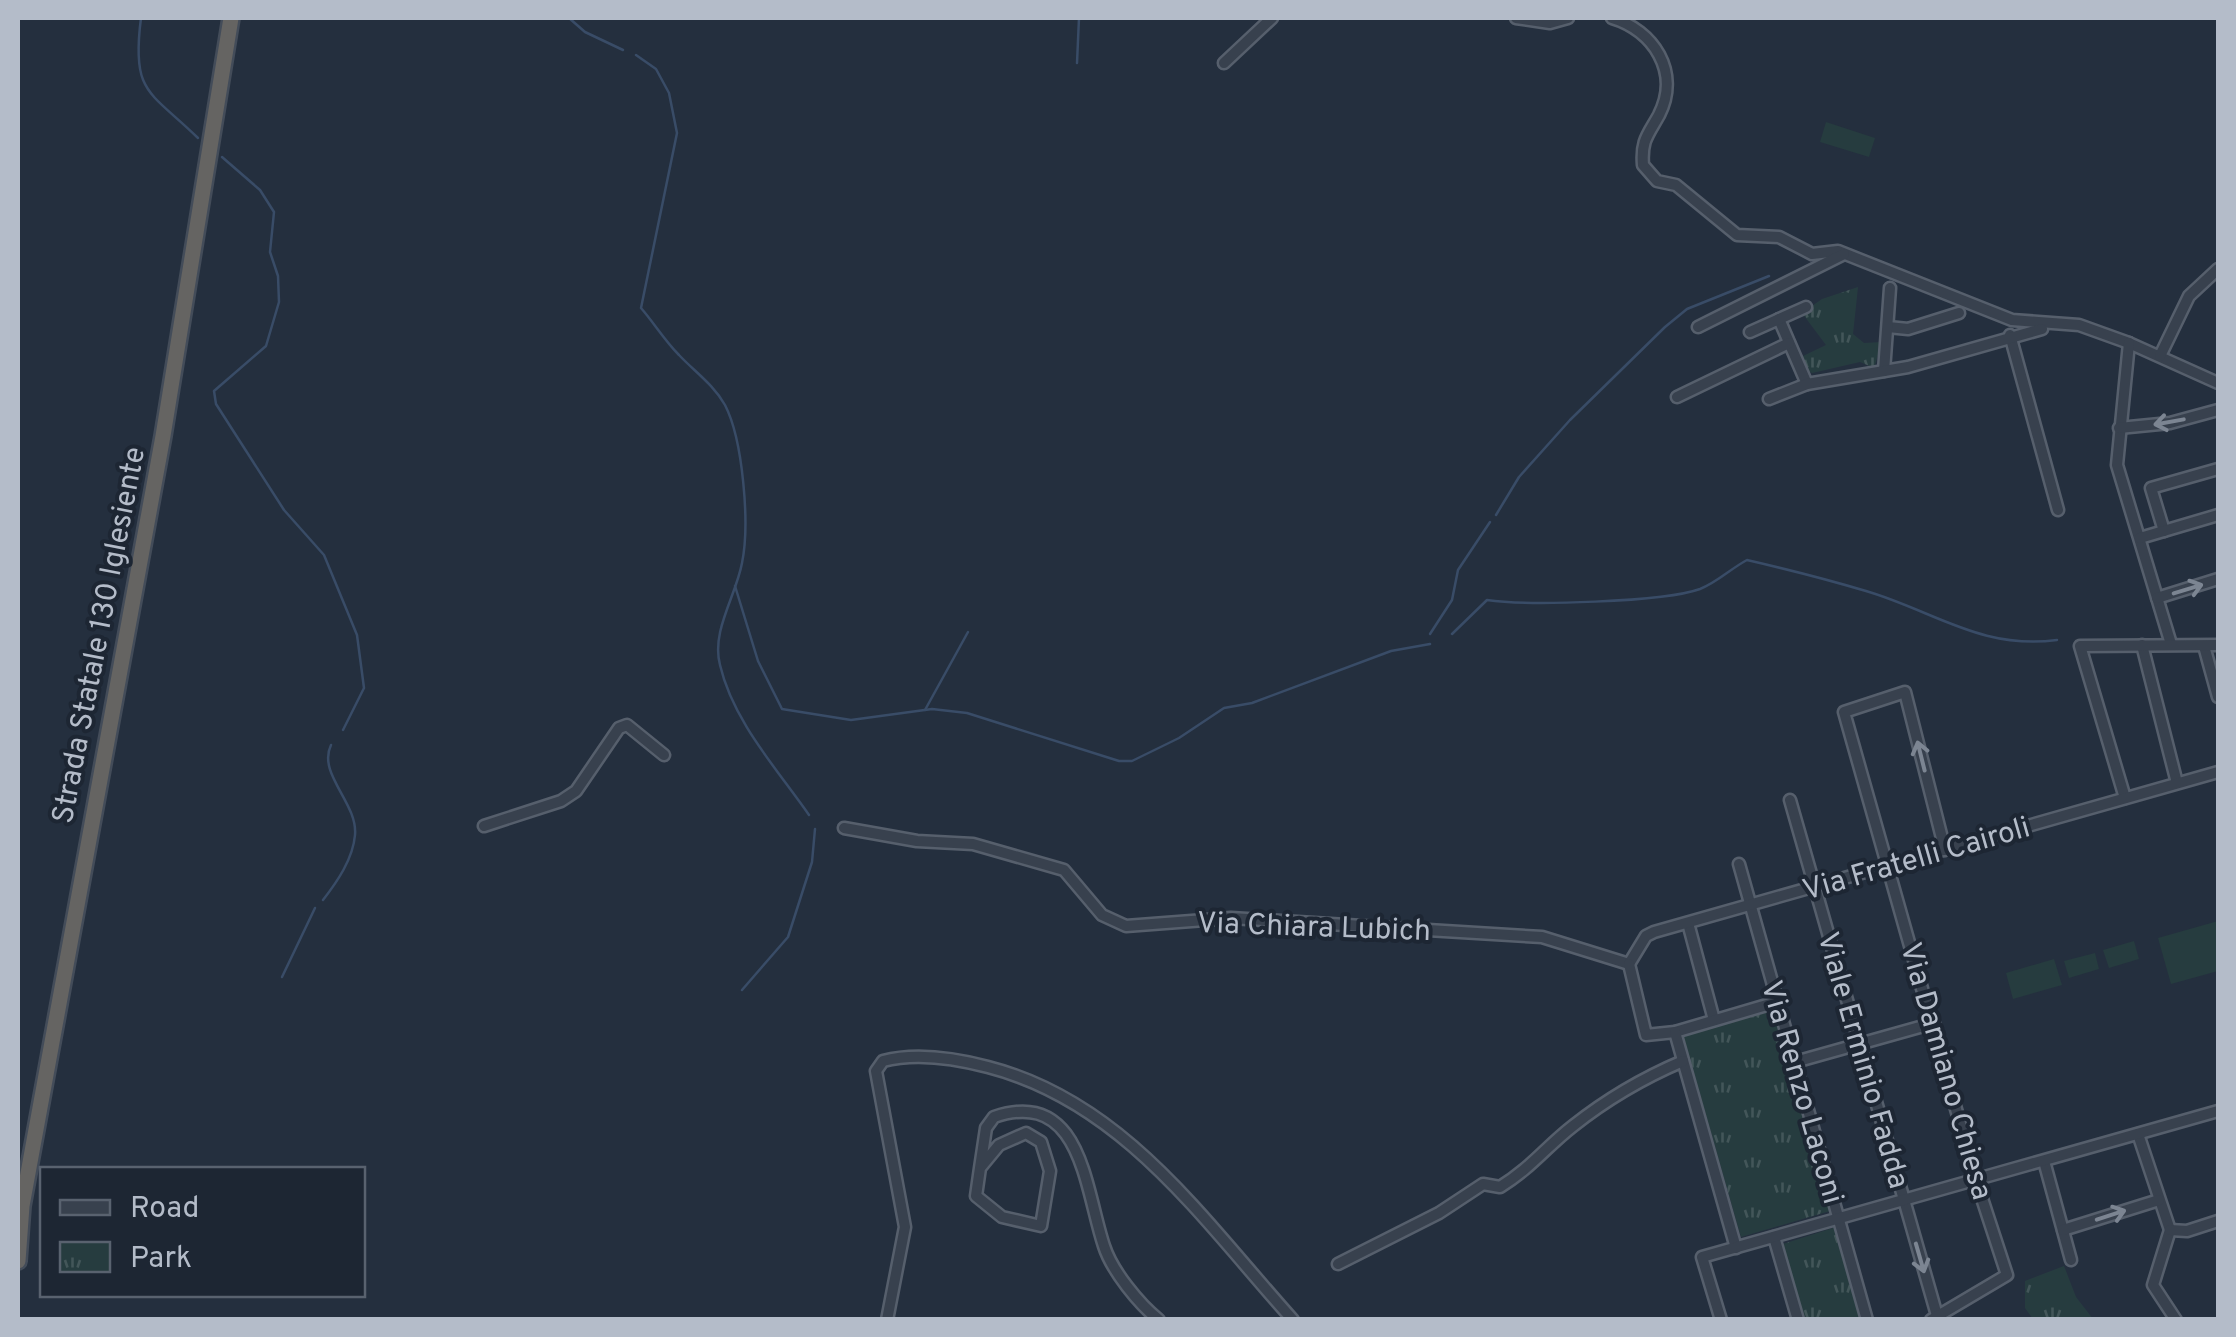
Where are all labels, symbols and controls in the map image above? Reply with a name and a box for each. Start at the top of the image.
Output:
one-way arrow [2153,413,2186,432]
street label: Strada Statale 130 Iglesiente [46,444,155,827]
one-way arrow [2172,578,2203,596]
one-way arrow [1911,741,1930,772]
street label: Via Fratelli Cairoli [1799,810,2035,911]
street label: Via Chiara Lubich [1196,906,1432,951]
street label: Viale Erminio Fadda [1807,928,1916,1193]
street label: Via Damiano Chiesa [1890,939,1999,1205]
street label: Via Renzo Laconi [1751,977,1850,1209]
legend [40,1167,365,1297]
text: Road [130,1191,199,1228]
one-way arrow [2095,1205,2126,1223]
text: Park [130,1241,192,1278]
one-way arrow [1912,1242,1931,1273]

